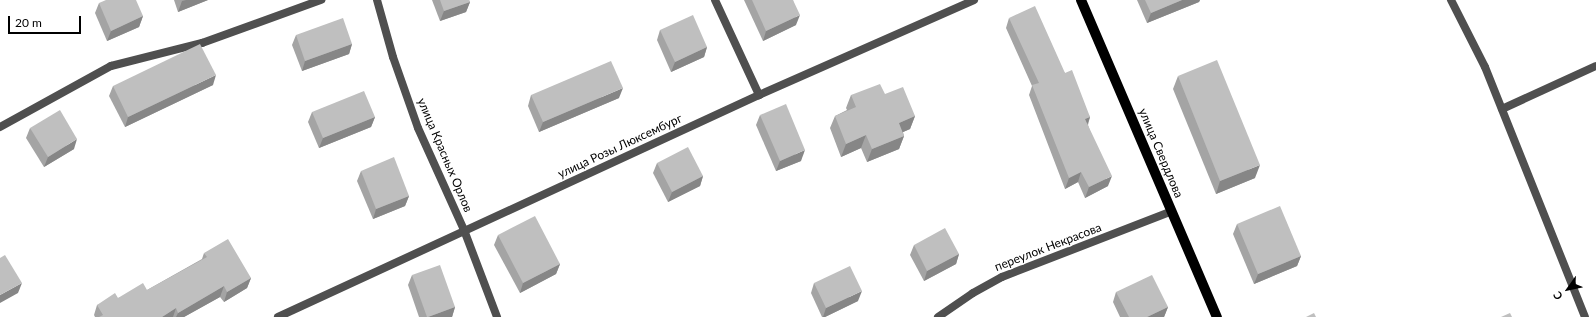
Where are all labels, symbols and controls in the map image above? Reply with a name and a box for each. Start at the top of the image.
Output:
scale bar [10,8,83,34]
text: 20 m [15,15,42,30]
street label: улица Красных Орлов [414,96,476,214]
street label: улица Свердлова [1136,106,1186,200]
street label: улица Розы Люксембург [556,111,684,181]
street label: переулок Некрасова [993,220,1103,274]
north arrow [1548,269,1588,309]
text: С [1550,289,1565,302]

